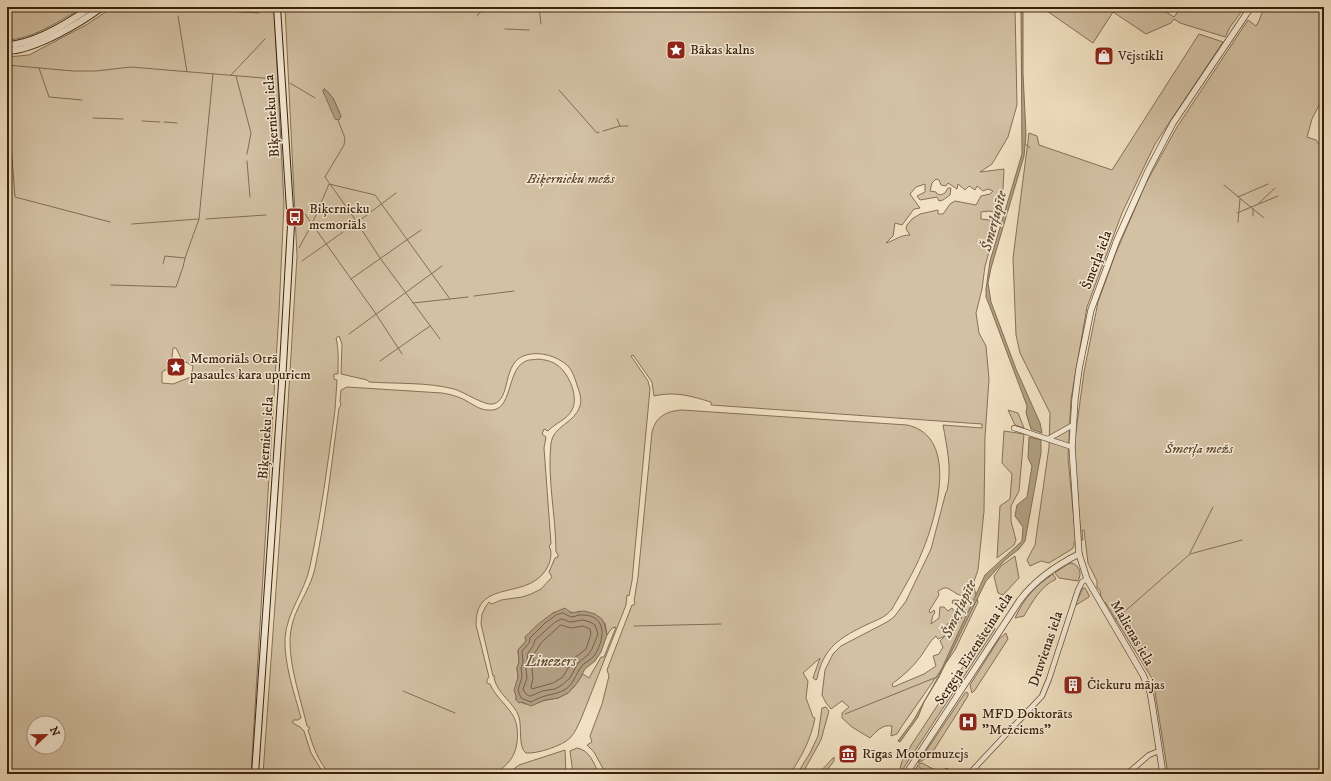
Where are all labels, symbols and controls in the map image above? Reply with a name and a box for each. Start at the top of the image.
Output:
place icon: Bākas kalns [665,39,687,61]
place label: Bākas kalns [690,41,755,59]
shop icon: Vējstikli [1093,45,1115,67]
place label: Vējstikli [1117,47,1164,65]
street label: Biķernieku iela [260,74,284,158]
park label: Biķernieku mežs [526,170,616,188]
water label: Šmerļupīte [976,187,1011,255]
place label: Biķernieku memoriāls [309,200,370,234]
bus stop icon: Biķernieku memoriāls [284,206,306,228]
street label: Šmerļa iela [1078,228,1116,292]
place label: Memoriāls Otrā pasaules kara upuriem [189,350,311,384]
place icon: Memoriāls Otrā pasaules kara upuriem [165,356,187,378]
street label: Biķernieku iela [254,396,278,480]
park label: Šmerļa mežs [1164,440,1234,458]
water label: Šmerļupīte [936,576,981,642]
street label: Sergeja Eizenšteina iela [931,589,1017,709]
street label: Malienas iela [1106,597,1158,669]
street label: Druvienas iela [1025,609,1067,689]
water label: Linezers [525,652,577,671]
building icon: Čiekuru mājas [1062,674,1084,696]
place label: Čiekuru mājas [1087,676,1165,694]
place label: MFD Doktorāts "Mežciems" [982,705,1073,739]
hospital icon: MFD Doktorāts "Mežciems" [957,711,979,733]
north arrow [26,715,66,755]
text: N [46,725,63,738]
museum icon: Rīgas Motormuzejs [837,743,859,765]
place label: Rīgas Motormuzejs [862,745,969,763]

